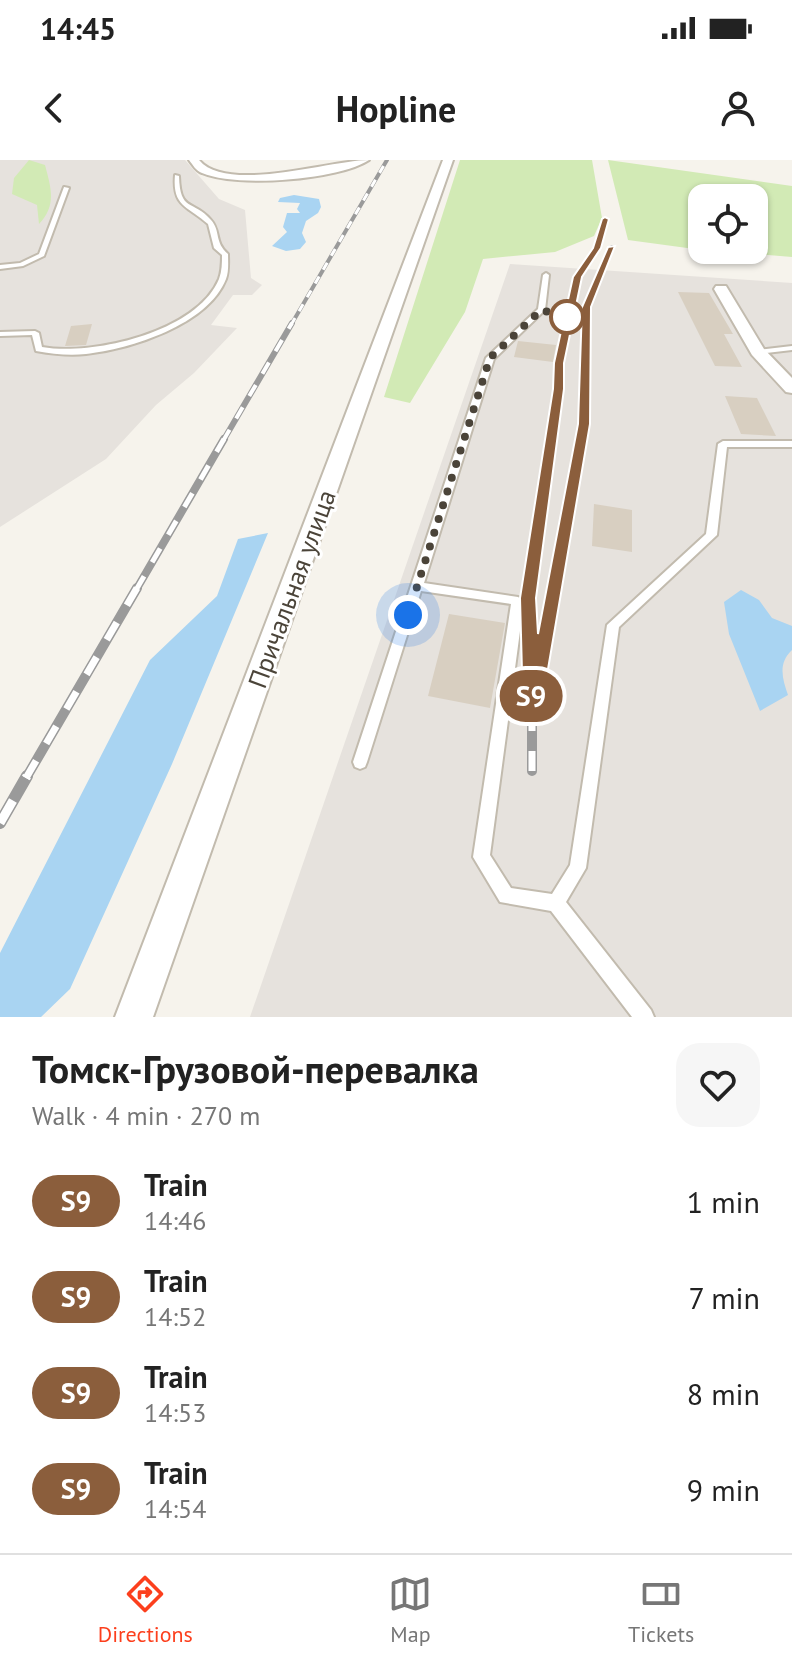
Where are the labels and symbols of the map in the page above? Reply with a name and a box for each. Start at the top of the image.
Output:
unlabelled marker [550,300,584,334]
street label: Причальная улица [240,485,343,692]
your location [388,595,428,635]
line badge: S9 [495,670,567,722]

